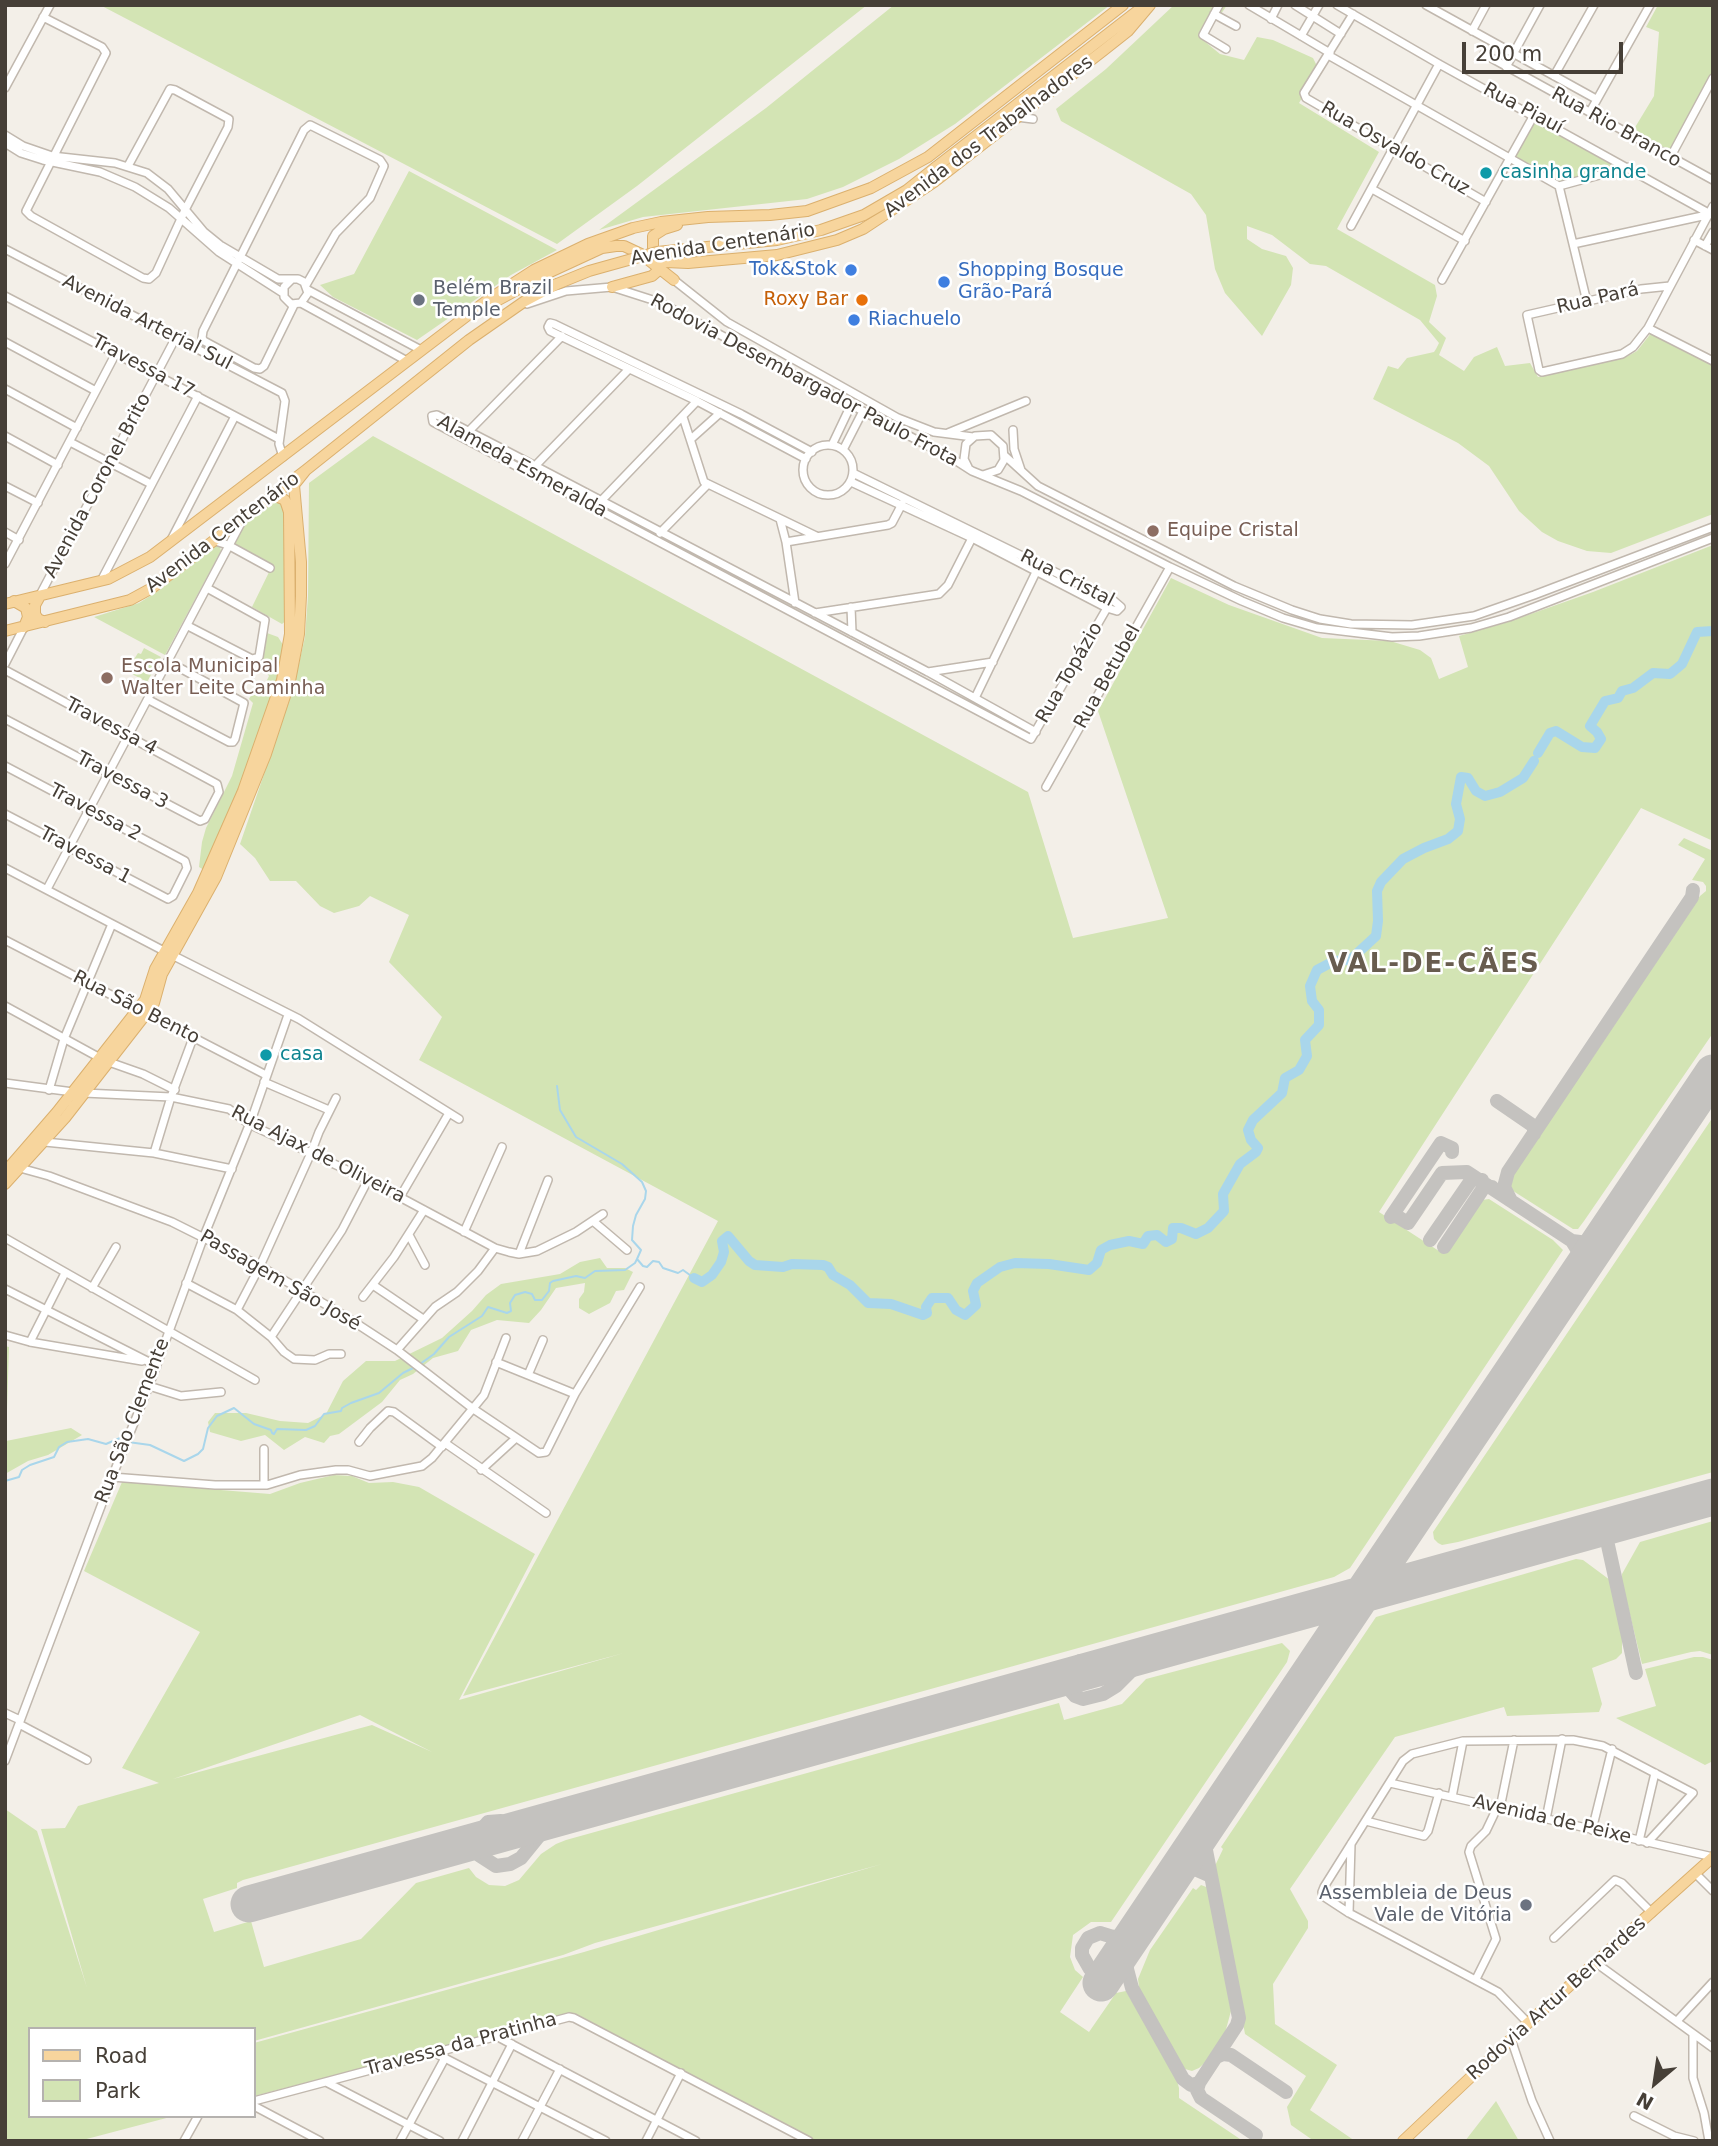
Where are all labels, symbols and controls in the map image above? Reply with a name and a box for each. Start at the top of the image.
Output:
scale bar [1466,28,1627,72]
text: 200 m [1475,42,1542,66]
street label: Avenida dos Trabalhadores [880,51,1098,223]
street label: Rua Piauí [1479,78,1567,140]
street label: Rua Rio Branco [1547,83,1685,173]
street label: Rua Osvaldo Cruz [1317,97,1473,201]
place label: casinha grande [1500,162,1646,184]
marker: casinha grande [1478,165,1494,181]
street label: Avenida Centenário [629,219,817,271]
place label: Tok&Stok [749,259,837,281]
place label: Shopping Bosque Grão-Pará [958,260,1124,304]
marker: Tok&Stok [843,262,859,278]
street label: Avenida Arterial Sul [58,270,236,376]
marker: Shopping Bosque Grão-Pará [936,274,952,290]
place label: Belém Brazil Temple [433,278,552,322]
street label: Rua Pará [1555,278,1641,320]
place label: Roxy Bar [764,289,848,311]
street label: Rodovia Desembargador Paulo Frota [646,290,962,472]
marker: Belém Brazil Temple [411,292,427,308]
marker: Roxy Bar [854,292,870,308]
place label: Riachuelo [868,309,961,331]
marker: Riachuelo [846,312,862,328]
street label: Travessa 17 [88,330,198,404]
street label: Avenida Coronel Brito [40,390,156,582]
street label: Alameda Esmeralda [433,411,611,523]
street label: Avenida Centenário [142,468,304,598]
place label: Equipe Cristal [1167,520,1299,542]
marker: Equipe Cristal [1145,523,1161,539]
street label: Rua Cristal [1016,546,1118,612]
street label: Rua Topázio [1032,619,1108,727]
street label: Rua Betubel [1070,621,1146,733]
place label: Escola Municipal Walter Leite Caminha [121,656,325,700]
marker: Escola Municipal Walter Leite Caminha [99,670,115,686]
street label: Travessa 4 [61,693,161,761]
street label: Travessa 3 [72,747,172,815]
street label: Travessa 2 [45,779,145,847]
street label: Travessa 1 [35,822,135,890]
district label: VAL-DE-CÃES [1329,949,1539,981]
street label: Rua São Bento [69,966,203,1050]
place label: casa [280,1044,324,1066]
marker: casa [258,1047,274,1063]
street label: Rua Ajax de Oliveira [227,1101,409,1209]
street label: Passagem São José [195,1226,365,1336]
street label: Rua São Clemente [91,1335,175,1507]
street label: Avenida de Peixe [1471,1791,1633,1849]
place label: Assembleia de Deus Vale de Vitória [1319,1883,1512,1927]
marker: Assembleia de Deus Vale de Vitória [1518,1897,1534,1913]
street label: Rodovia Artur Bernardes [1463,1913,1651,2085]
street label: Travessa da Pratinha [363,2008,559,2082]
legend [28,2027,256,2118]
text: Road [95,2044,148,2068]
north arrow [1620,2048,1690,2118]
text: Park [95,2079,140,2103]
text: N [1633,2088,1657,2115]

